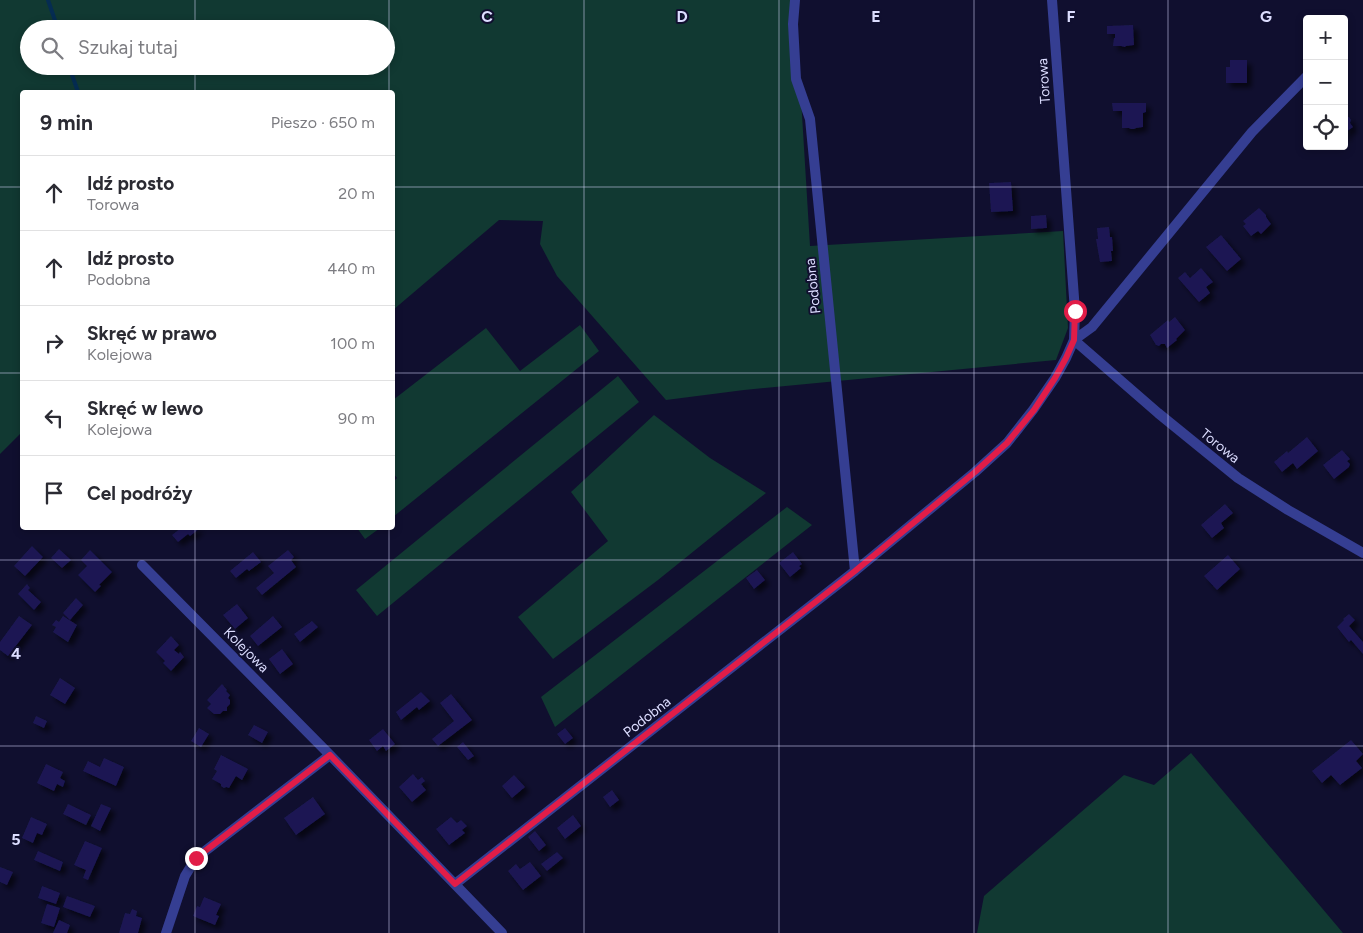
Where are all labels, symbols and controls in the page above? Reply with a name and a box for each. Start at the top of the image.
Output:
text: C [481,7,493,26]
text: D [676,7,688,26]
text: E [871,7,881,26]
text: F [1067,7,1076,26]
text: G [1260,7,1272,26]
map controls [1303,15,1348,150]
button: + [1303,15,1348,60]
search box [20,20,395,75]
icon: search [38,34,66,62]
text: Szukaj tutaj [78,36,178,59]
street label: Torowa [1034,58,1054,104]
button: − [1303,60,1348,105]
button: locate [1303,105,1348,150]
text: 9 min [40,110,93,135]
text: Pieszo · 650 m [271,113,375,132]
text: Idź prosto [87,172,174,195]
icon: ahead [40,179,68,207]
text: 20 m [338,184,375,203]
text: Torowa [87,195,139,214]
text: Idź prosto [87,247,174,270]
icon: ahead [40,254,68,282]
street label: Podobna [802,257,824,315]
text: 440 m [327,259,375,278]
text: Podobna [87,270,151,289]
route start [1064,300,1087,323]
text: Skręć w prawo [87,322,217,345]
icon: right [40,329,68,357]
text: 100 m [330,334,375,353]
text: Kolejowa [87,345,152,364]
text: Skręć w lewo [87,397,203,420]
icon: left [40,404,68,432]
text: 90 m [338,409,375,428]
text: Kolejowa [87,420,152,439]
street label: Torowa [1197,425,1243,467]
icon: arrive [40,479,68,507]
text: Cel podróży [87,482,193,505]
street label: Kolejowa [220,624,272,676]
text: 4 [11,644,21,663]
street label: Podobna [620,693,674,741]
text: 5 [11,830,21,849]
route end [185,847,208,870]

